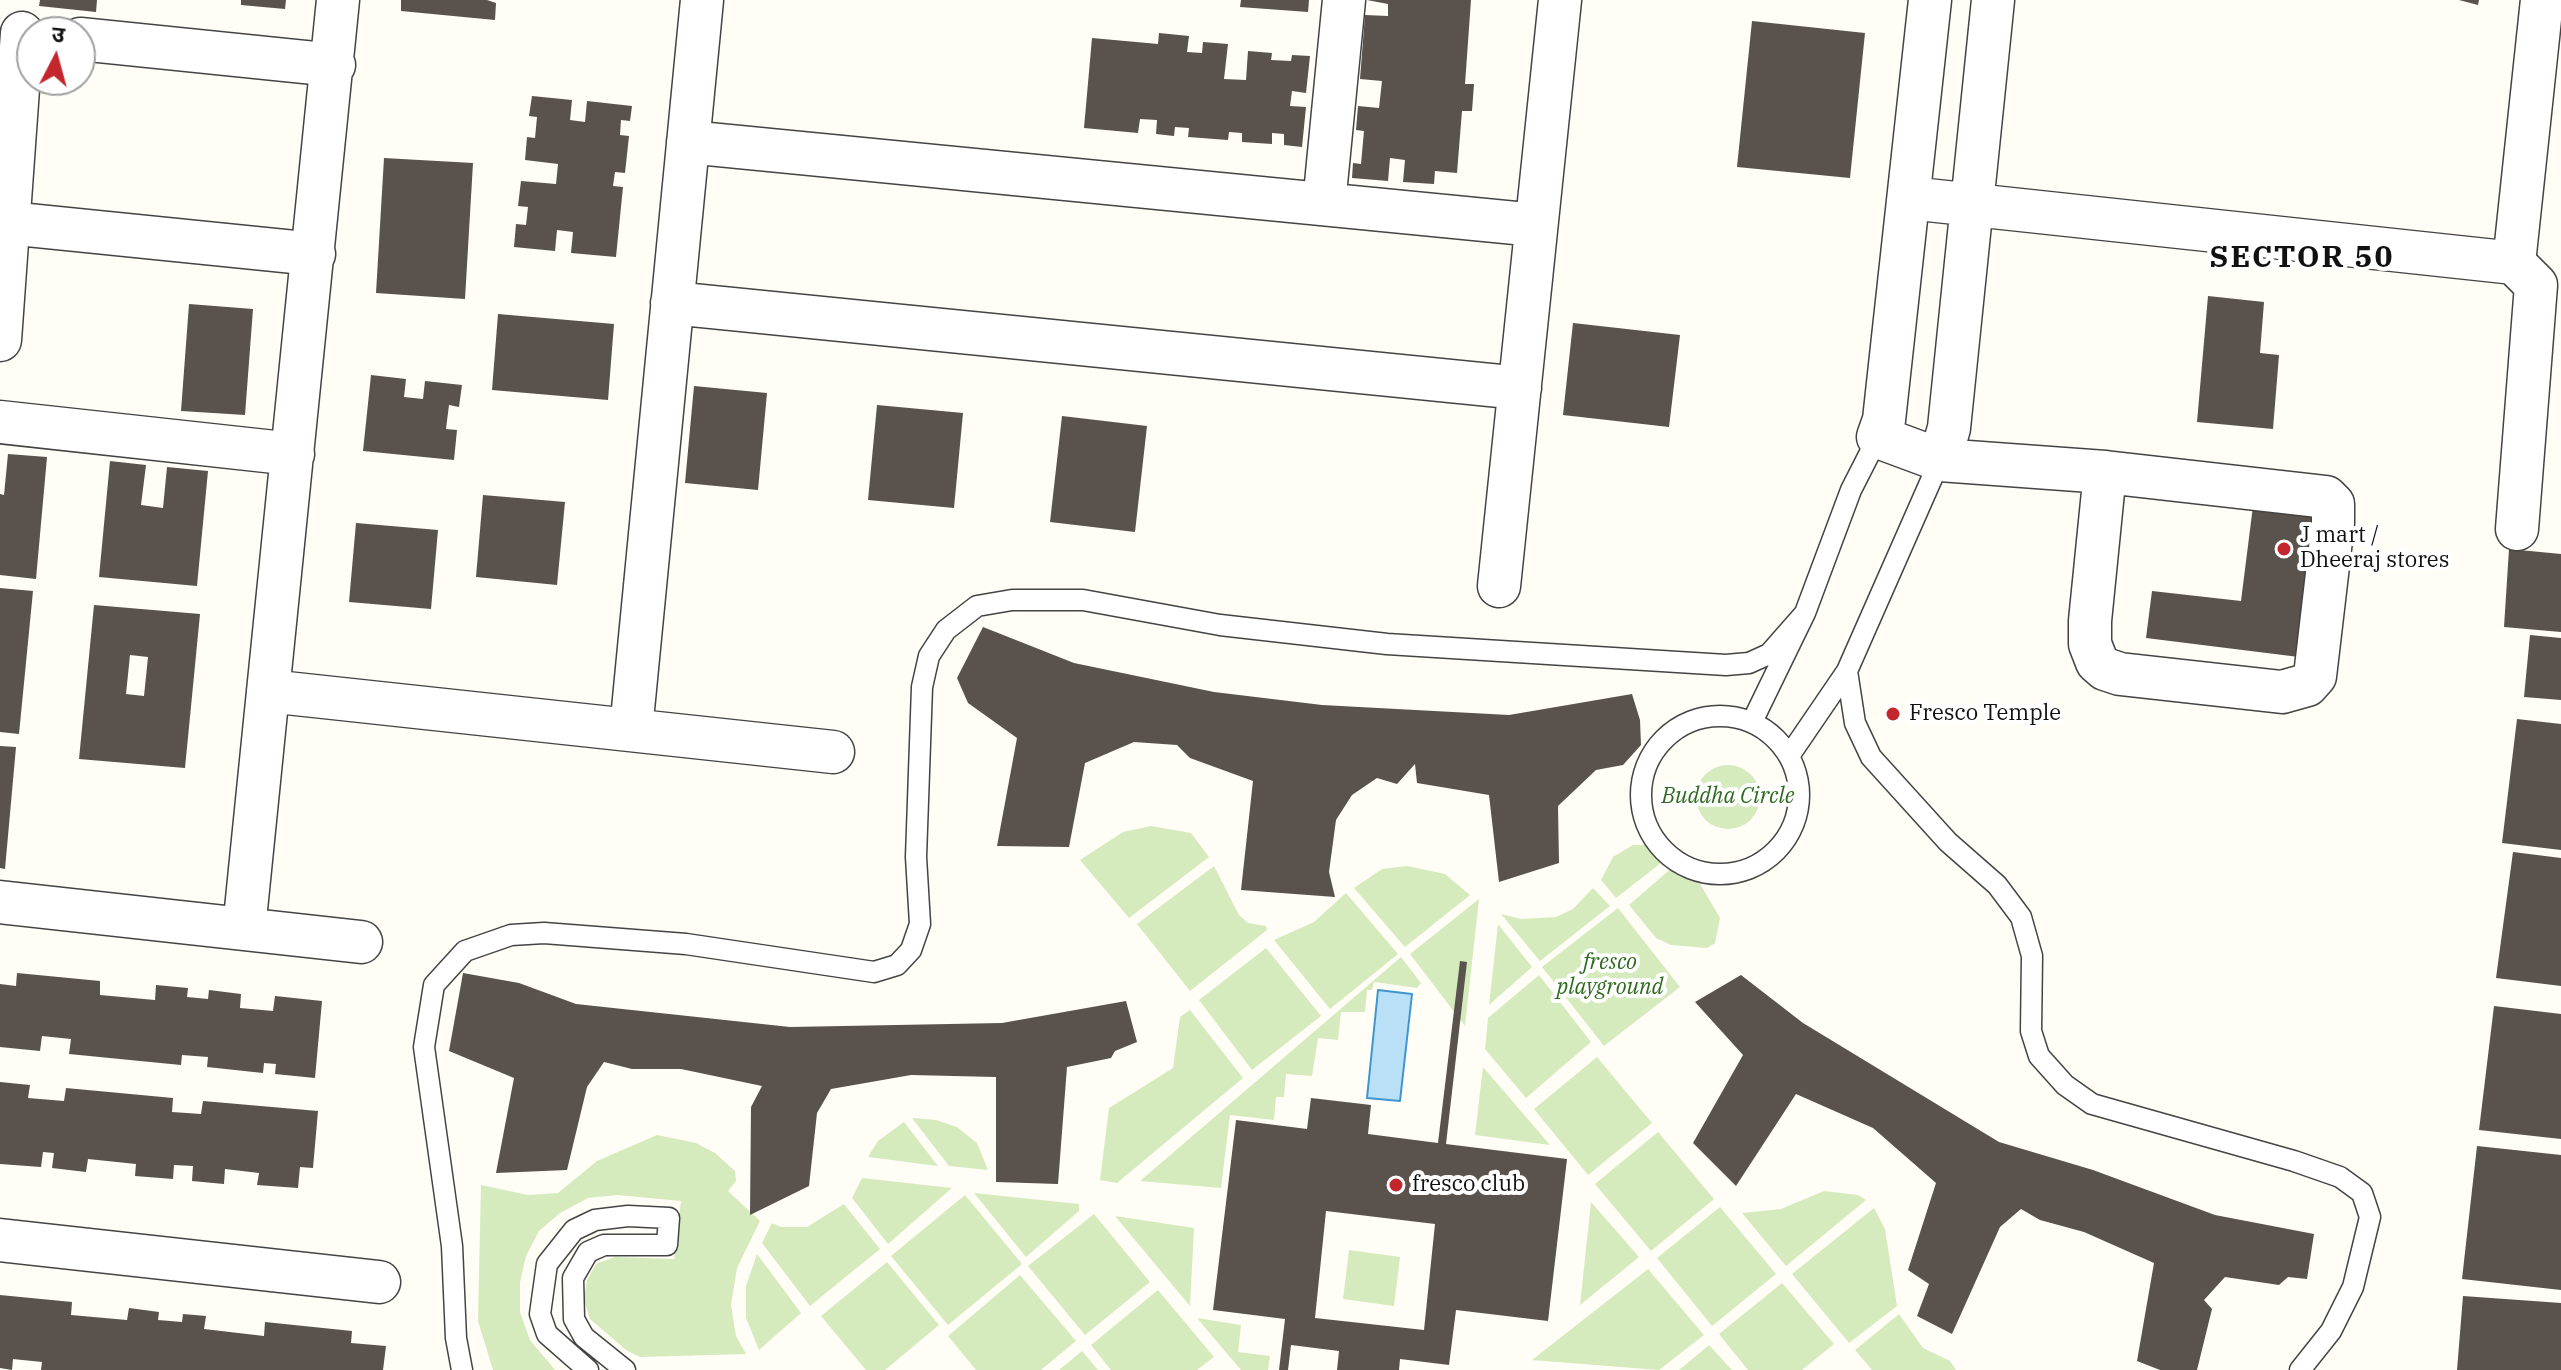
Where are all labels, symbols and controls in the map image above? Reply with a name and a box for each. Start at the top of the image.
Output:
north arrow [16,16,96,96]
text: उ [50,19,66,49]
district label: SECTOR 50 [2210,240,2394,276]
place label: J mart / Dheeraj stores [2300,523,2449,574]
marker: J mart / Dheeraj stores [2275,540,2293,558]
place label: Fresco Temple [1909,701,2061,727]
marker: Fresco Temple [1884,705,1902,723]
park label: Buddha Circle [1662,784,1794,810]
park label: fresco playground [1556,950,1664,1002]
place label: fresco club [1412,1172,1525,1198]
marker: fresco club [1387,1176,1405,1194]

